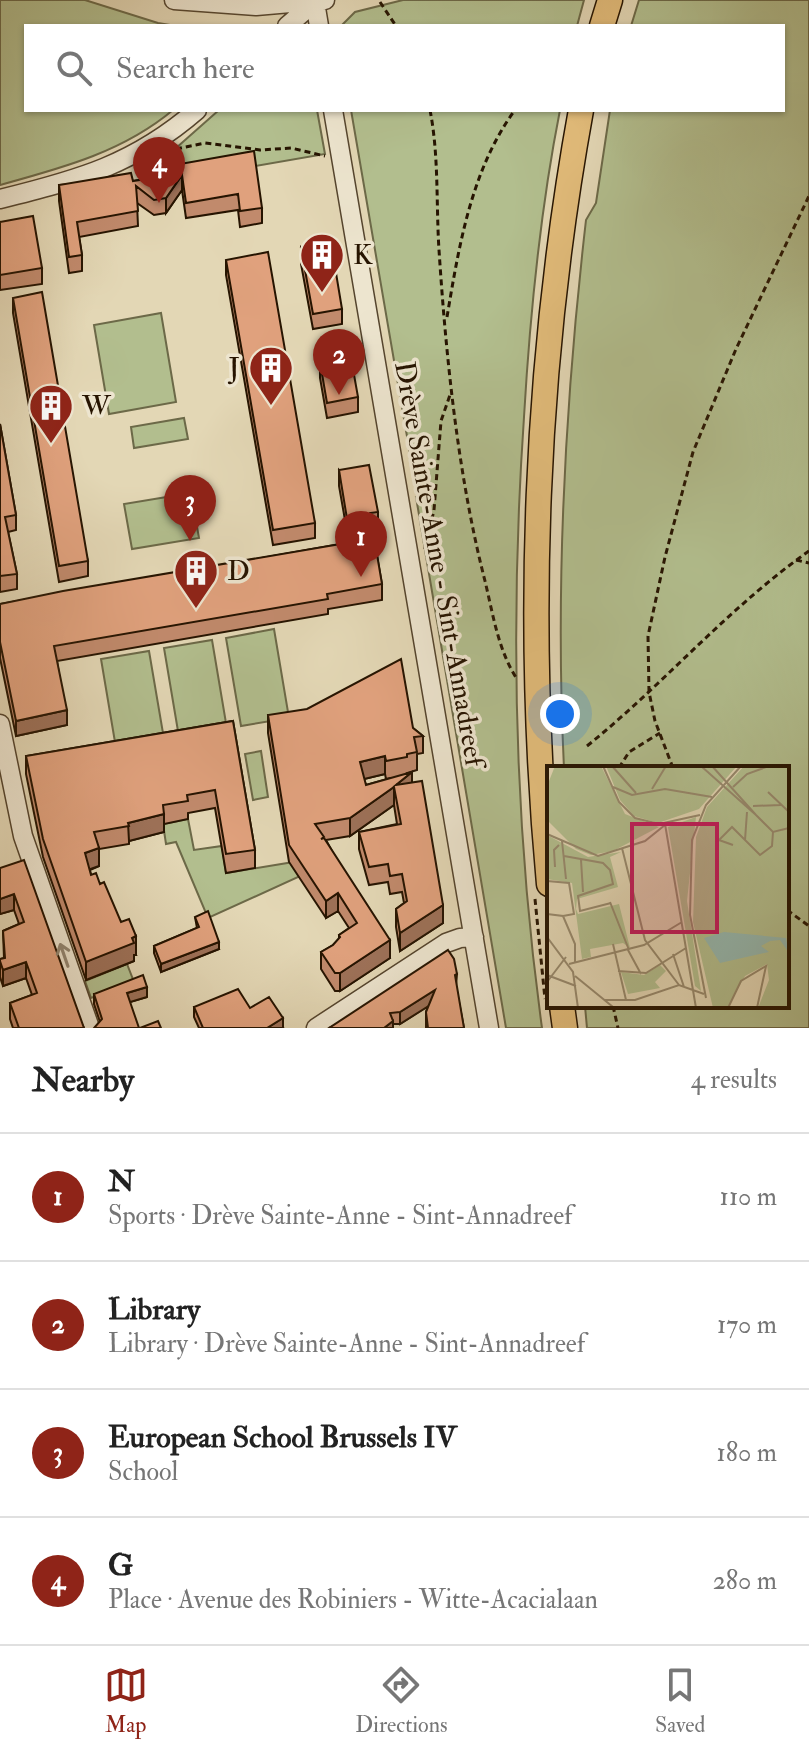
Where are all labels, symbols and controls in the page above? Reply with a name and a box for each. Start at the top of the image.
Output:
search box [24,24,785,112]
icon: search [52,46,96,90]
text: Search here [116,50,255,87]
pin: 4 [133,137,185,203]
building icon: K [298,231,346,294]
place label: K [353,238,373,273]
pin: 2 [313,329,365,395]
building icon: J [247,344,295,407]
place label: J [228,351,240,386]
street label: Drève Sainte-Anne - Sint-Annadreef [386,359,493,773]
building icon: W [27,382,75,445]
place label: W [81,389,112,424]
pin: 3 [164,475,216,541]
pin: 1 [335,511,387,577]
building icon: D [172,547,220,610]
place label: D [227,554,250,589]
your location [540,694,580,734]
inset map [547,766,789,1008]
one-way arrow [55,942,70,967]
text: Nearby [32,1059,134,1102]
text: 4 results [691,1064,777,1096]
text: N [108,1163,135,1200]
text: 1 [53,1181,63,1213]
text: 110 m [720,1181,777,1213]
text: Sports · Drève Sainte-Anne - Sint-Annadreef [108,1200,572,1232]
text: Library [108,1291,200,1328]
text: 2 [51,1309,65,1341]
text: 170 m [717,1309,777,1341]
text: Library · Drève Sainte-Anne - Sint-Annadreef [108,1328,585,1360]
text: European School Brussels IV [108,1419,457,1456]
text: 3 [53,1437,63,1469]
text: 180 m [717,1437,777,1469]
text: School [108,1456,178,1488]
text: G [108,1547,133,1584]
text: 4 [51,1565,65,1597]
text: 280 m [713,1565,777,1597]
text: Place · Avenue des Robiniers - Witte-Acacialaan [108,1584,598,1616]
tab: Map [104,1663,148,1739]
tab: Directions [355,1663,448,1739]
tab: Saved [655,1663,705,1739]

